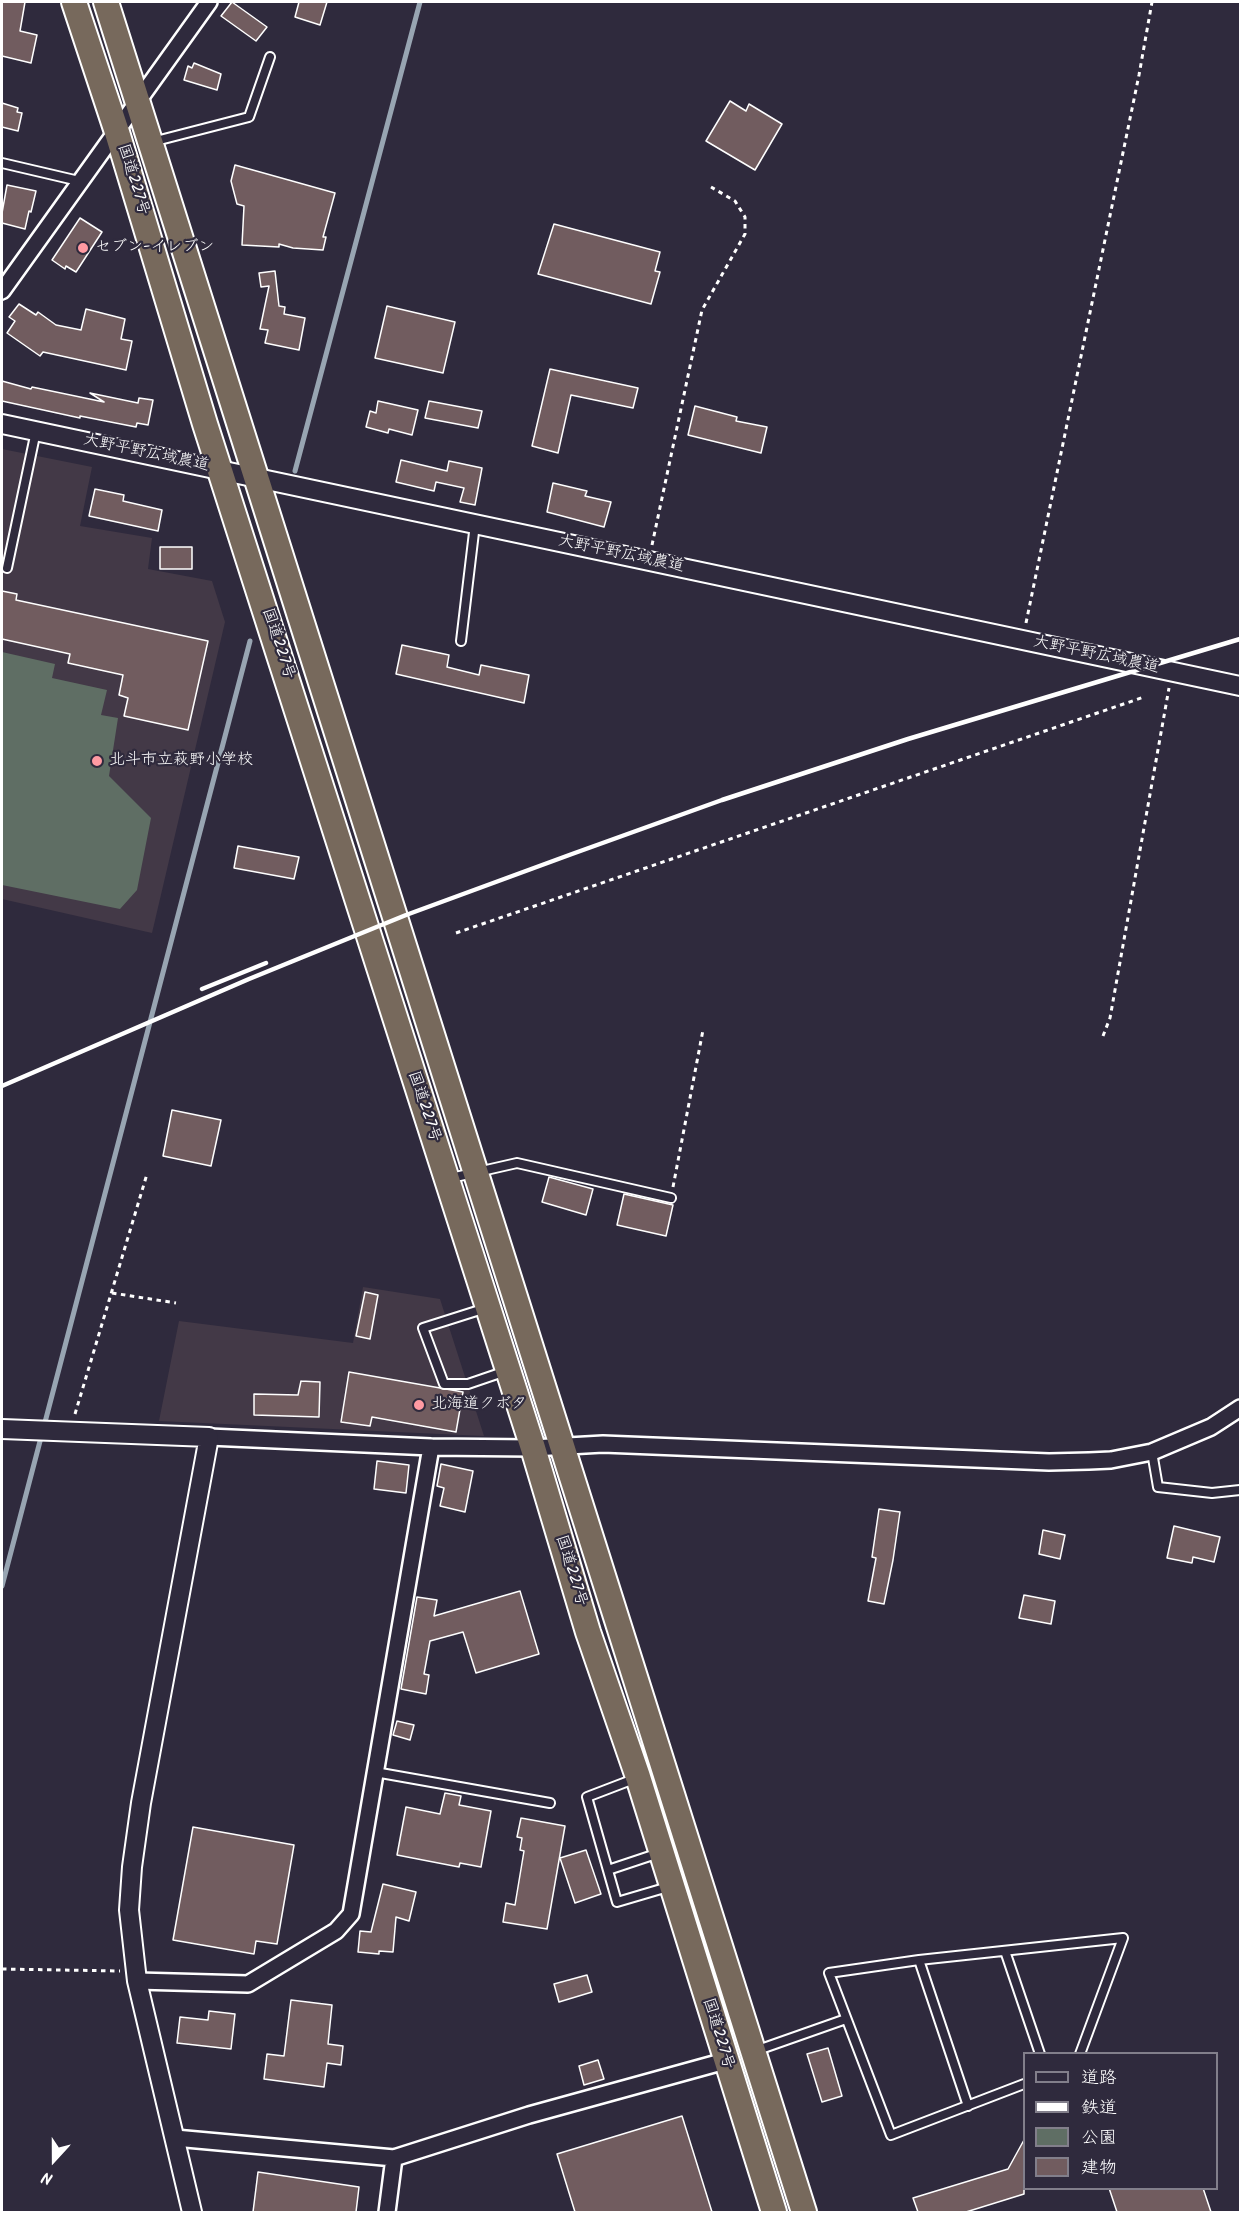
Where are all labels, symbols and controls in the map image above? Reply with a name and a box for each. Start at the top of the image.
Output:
street label: 国道227号 [112,142,152,218]
place label: セブン-イレブン [95,238,214,258]
marker: セブン-イレブン [76,241,90,255]
street label: 大野平野広域農道 [81,431,211,477]
street label: 大野平野広域農道 [556,532,686,578]
street label: 国道227号 [256,606,298,682]
street label: 大野平野広域農道 [1031,633,1161,679]
place label: 北斗市立萩野小学校 [109,751,253,771]
marker: 北斗市立萩野小学校 [90,754,104,768]
street label: 国道227号 [402,1069,444,1145]
place label: 北海道クボタ [431,1395,527,1415]
marker: 北海道クボタ [412,1398,426,1412]
street label: 国道227号 [550,1533,590,1609]
street label: 国道227号 [697,1996,737,2072]
legend [1023,2052,1218,2190]
text: 道路 [1081,2064,1117,2093]
text: 鉄道 [1081,2094,1117,2123]
text: 公園 [1081,2124,1117,2153]
north arrow [24,2130,84,2190]
text: 建物 [1081,2154,1117,2183]
text: N [38,2164,57,2191]

